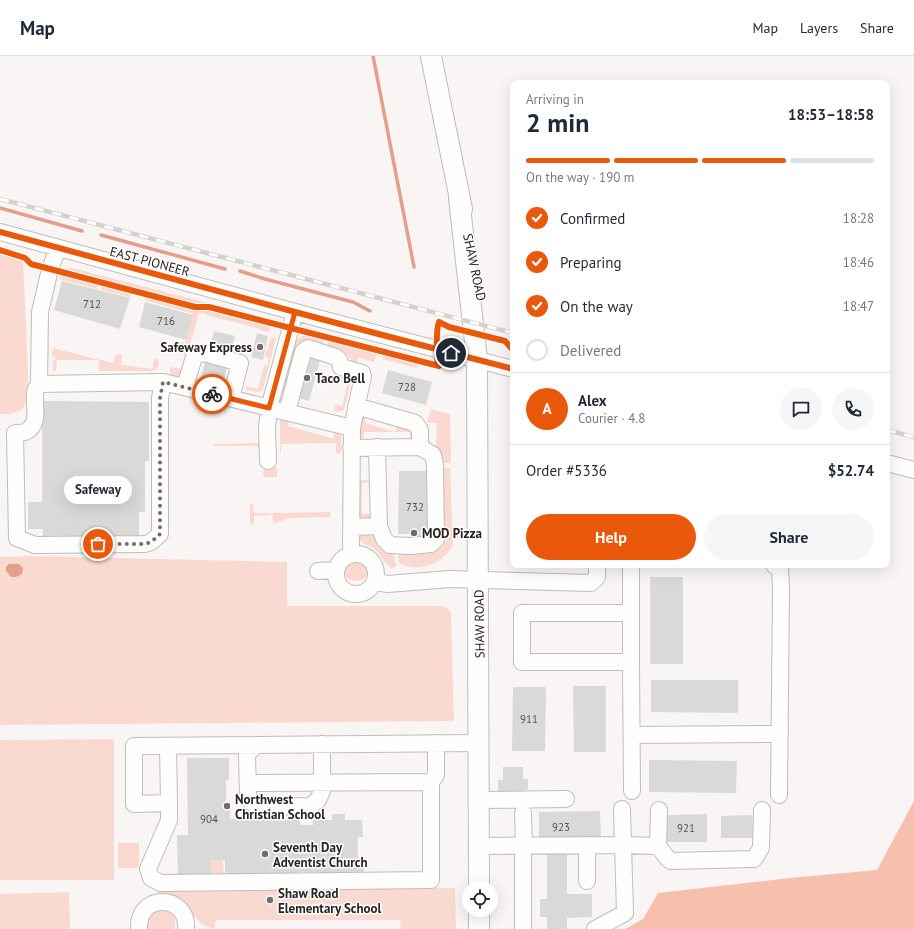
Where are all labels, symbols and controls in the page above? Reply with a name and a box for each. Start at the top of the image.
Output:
text: Map [20,16,55,40]
text: Map [752,19,778,37]
text: Layers [800,19,838,37]
text: Share [860,19,894,37]
text: Arriving in [526,91,584,108]
text: 18:53–18:58 [788,105,874,124]
text: 2 min [526,106,589,139]
text: On the way · 190 m [526,169,634,186]
icon: check [526,207,548,229]
text: Confirmed [560,209,625,228]
text: 18:28 [843,210,874,227]
street label: SHAW ROAD [459,232,490,302]
street label: EAST PIONEER [108,243,192,280]
icon: check [526,251,548,273]
text: Preparing [560,253,622,272]
text: 18:46 [843,254,874,271]
icon: check [526,295,548,317]
house number: 712 [83,297,101,311]
text: On the way [560,297,633,316]
text: 18:47 [843,298,874,315]
house number: 716 [157,314,175,328]
pin [434,336,468,370]
place label: Safeway Express [160,339,253,356]
text: Delivered [560,341,621,360]
marker: Safeway Express [255,342,265,352]
icon: home [440,342,462,364]
place label: Taco Bell [315,370,365,387]
marker: Taco Bell [302,373,312,383]
courier [192,374,232,414]
house number: 728 [398,380,416,394]
icon: bike [201,383,223,405]
button: chat [780,388,822,430]
button: phone [832,388,874,430]
text: Alex [578,391,607,410]
text: A [542,399,552,418]
text: Courier · 4.8 [578,410,645,427]
text: Order #5336 [526,461,607,480]
text: $52.74 [828,461,874,480]
callout: Safeway [64,476,132,504]
text: Safeway [75,481,121,498]
house number: 732 [406,500,424,514]
button: Help [526,514,696,560]
button: Share [704,514,874,560]
place label: MOD Pizza [422,525,482,542]
pin [81,527,115,561]
marker: MOD Pizza [409,528,419,538]
icon: bag [87,533,109,555]
street label: SHAW ROAD [470,590,489,658]
house number: 911 [520,712,538,726]
place label: Northwest Christian School [235,791,325,823]
marker: Northwest Christian School [222,801,232,811]
house number: 904 [200,812,218,826]
house number: 923 [552,820,570,834]
house number: 921 [677,821,695,835]
place label: Seventh Day Adventist Church [273,839,367,871]
marker: Seventh Day Adventist Church [260,849,270,859]
map controls [462,881,498,917]
button: locate [462,881,498,917]
place label: Shaw Road Elementary School [278,885,382,917]
marker: Shaw Road Elementary School [265,895,275,905]

